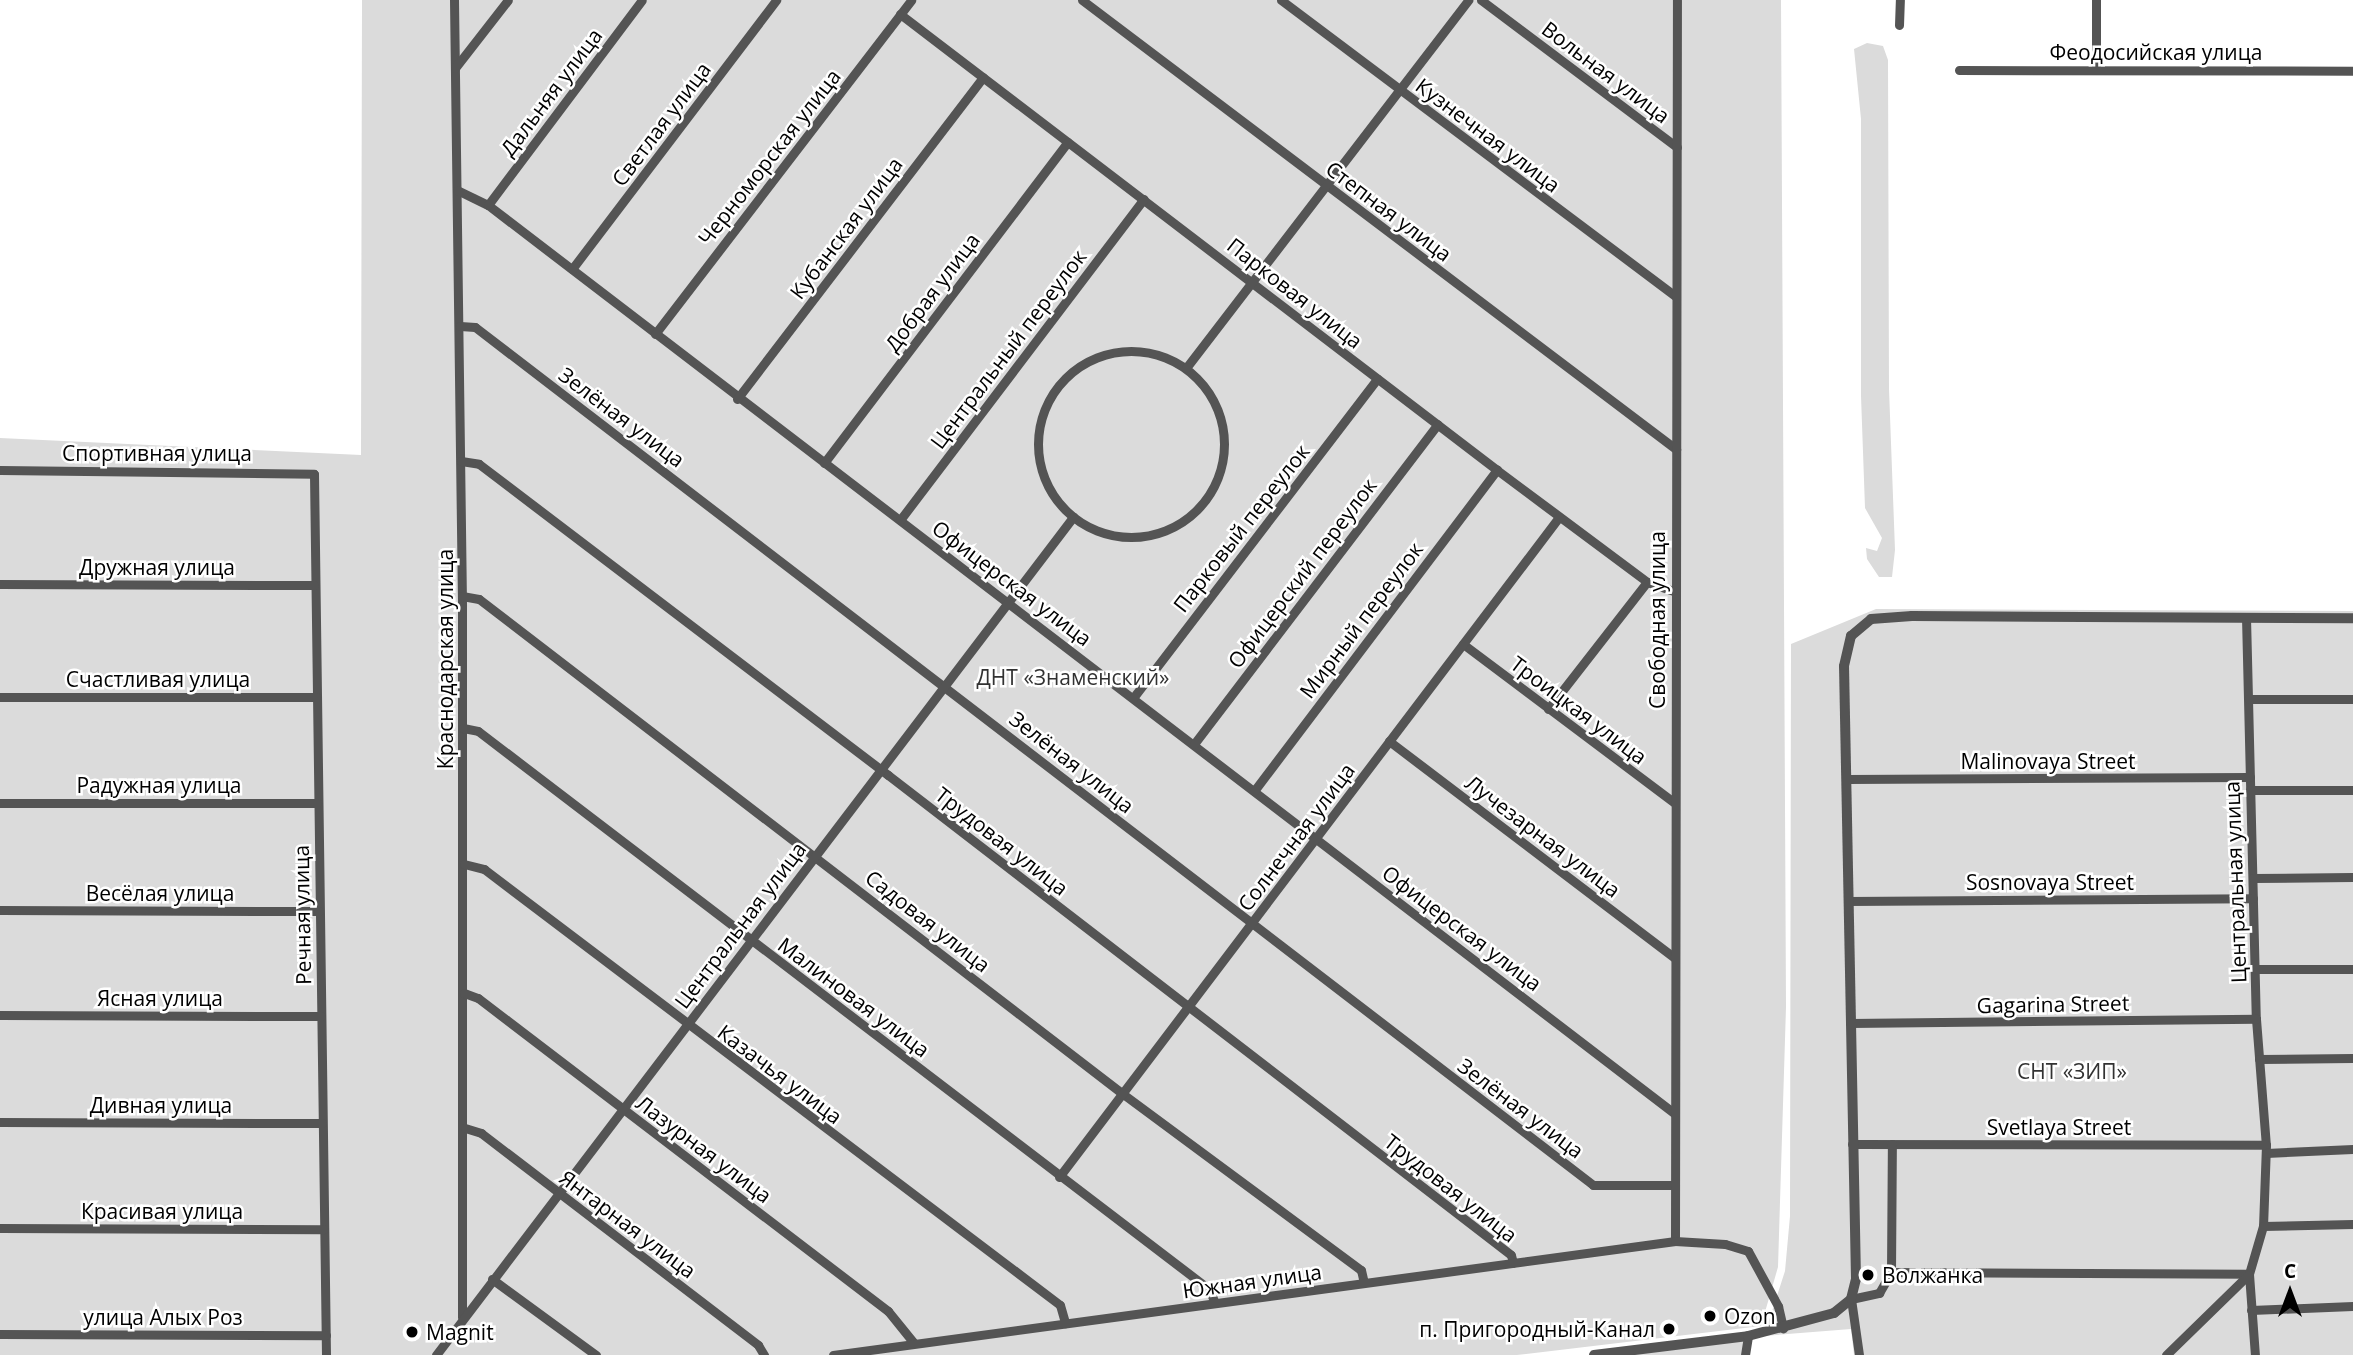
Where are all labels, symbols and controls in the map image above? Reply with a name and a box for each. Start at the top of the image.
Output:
street label: Вольная улица [1537,16,1675,128]
street label: Дальняя улица [495,23,607,161]
street label: Феодосийская улица [2050,39,2262,65]
street label: Светлая улица [606,57,716,191]
street label: Черноморская улица [692,64,846,250]
street label: Кузнечная улица [1411,73,1565,197]
street label: Кубанская улица [784,152,908,304]
street label: Степная улица [1321,156,1457,266]
street label: Добрая улица [879,228,985,356]
street label: Парковая улица [1222,232,1368,354]
street label: Центральный переулок [925,244,1091,454]
street label: Зелёная улица [554,362,690,472]
street label: Парковый переулок [1168,439,1314,617]
street label: Спортивная улица [62,440,252,466]
street label: Офицерский переулок [1222,473,1382,673]
street label: Офицерская улица [927,515,1097,651]
street label: Свободная улица [1644,531,1670,709]
street label: Мирный переулок [1294,537,1428,703]
street label: Краснодарская улица [432,549,458,769]
street label: Дружная улица [79,554,235,580]
street label: Троицкая улица [1506,651,1652,769]
park label: ДНТ «Знаменский» [977,664,1169,690]
street label: Счастливая улица [66,666,250,692]
street label: Зелёная улица [1005,706,1139,818]
street label: Malinovaya Street [1960,748,2136,774]
street label: Солнечная улица [1232,758,1360,916]
street label: Лучезарная улица [1461,770,1625,902]
street label: Радужная улица [76,772,242,798]
street label: Трудовая улица [931,781,1073,901]
street label: Центральная улица [2219,781,2251,983]
street label: Центральная улица [669,837,811,1013]
street label: Речная улица [288,845,316,985]
street label: Офицерская улица [1377,860,1547,996]
street label: Садовая улица [861,865,995,977]
street label: Sosnovaya Street [1966,869,2134,895]
street label: Весёлая улица [86,880,234,906]
street label: Малиновая улица [773,932,935,1062]
street label: Ясная улица [97,985,223,1011]
street label: Gagarina Street [1977,990,2129,1018]
street label: Казачья улица [713,1019,847,1129]
street label: Зелёная улица [1453,1053,1589,1163]
park label: СНТ «ЗИП» [2017,1058,2127,1084]
street label: Лазурная улица [631,1090,777,1208]
street label: Дивная улица [90,1092,232,1118]
street label: Svetlaya Street [1987,1114,2131,1140]
street label: Трудовая улица [1380,1128,1522,1248]
street label: Янтарная улица [555,1165,701,1283]
street label: Красивая улица [81,1198,243,1224]
north arrow [2255,1257,2325,1327]
text: С [2284,1258,2296,1284]
street label: Южная улица [1181,1259,1323,1303]
place label: Волжанка [1882,1262,1983,1288]
marker: Волжанка [1860,1267,1876,1283]
place label: Ozon [1724,1303,1776,1329]
street label: улица Алых Роз [83,1304,243,1330]
marker: Ozon [1702,1308,1718,1324]
place label: п. Пригородный-Канал [1419,1316,1655,1342]
place label: Magnit [426,1319,494,1345]
marker: п. Пригородный-Канал [1661,1321,1677,1337]
marker: Magnit [404,1324,420,1340]

